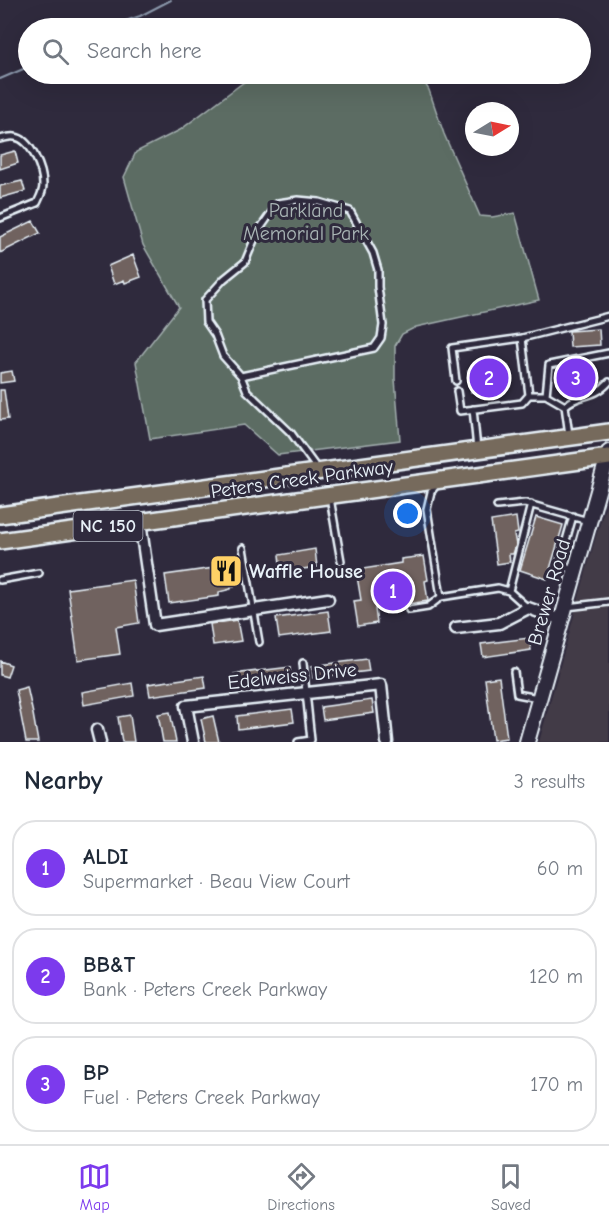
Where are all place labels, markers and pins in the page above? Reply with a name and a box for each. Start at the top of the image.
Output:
pin: 2 [470,356,508,400]
pin: 3 [556,356,596,400]
restaurant icon: Waffle House [208,553,244,589]
place label: Waffle House [249,560,363,583]
pin: 1 [374,568,412,614]

